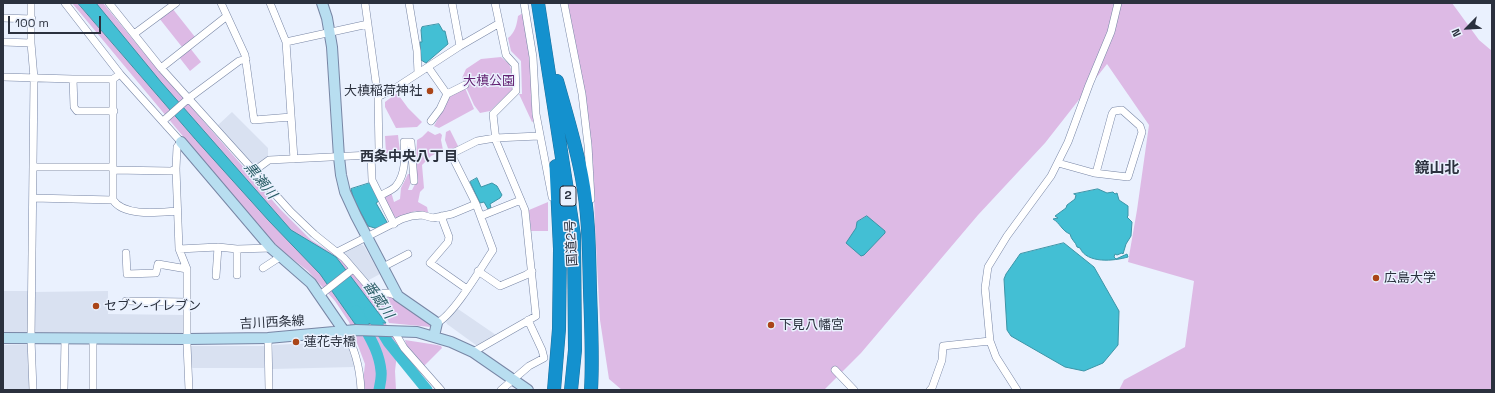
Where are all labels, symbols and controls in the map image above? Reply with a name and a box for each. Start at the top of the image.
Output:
scale bar [10,8,103,34]
north arrow [1447,8,1487,48]
text: 100 m [15,15,49,31]
text: N [1448,27,1464,39]
park label: 大槙公園 [463,73,515,89]
place label: 大槙稲荷神社 [344,83,422,99]
marker: 大槙稲荷神社 [425,86,435,96]
district label: 西条中央八丁目 [360,149,458,165]
water label: 黒瀬川 [240,159,280,203]
district label: 鏡山北 [1415,160,1459,178]
road number: 2 [560,186,576,206]
street label: 国道2号 [563,219,581,267]
place label: 広島大学 [1384,270,1436,286]
marker: 広島大学 [1371,273,1381,283]
water label: 番蔵川 [359,278,397,322]
place label: セブン-イレブン [104,298,201,314]
marker: セブン-イレブン [91,301,101,311]
street label: 吉川西条線 [239,314,305,332]
place label: 下見八幡宮 [779,317,844,333]
marker: 下見八幡宮 [766,320,776,330]
place label: 蓮花寺橋 [304,334,356,350]
marker: 蓮花寺橋 [291,337,301,347]

